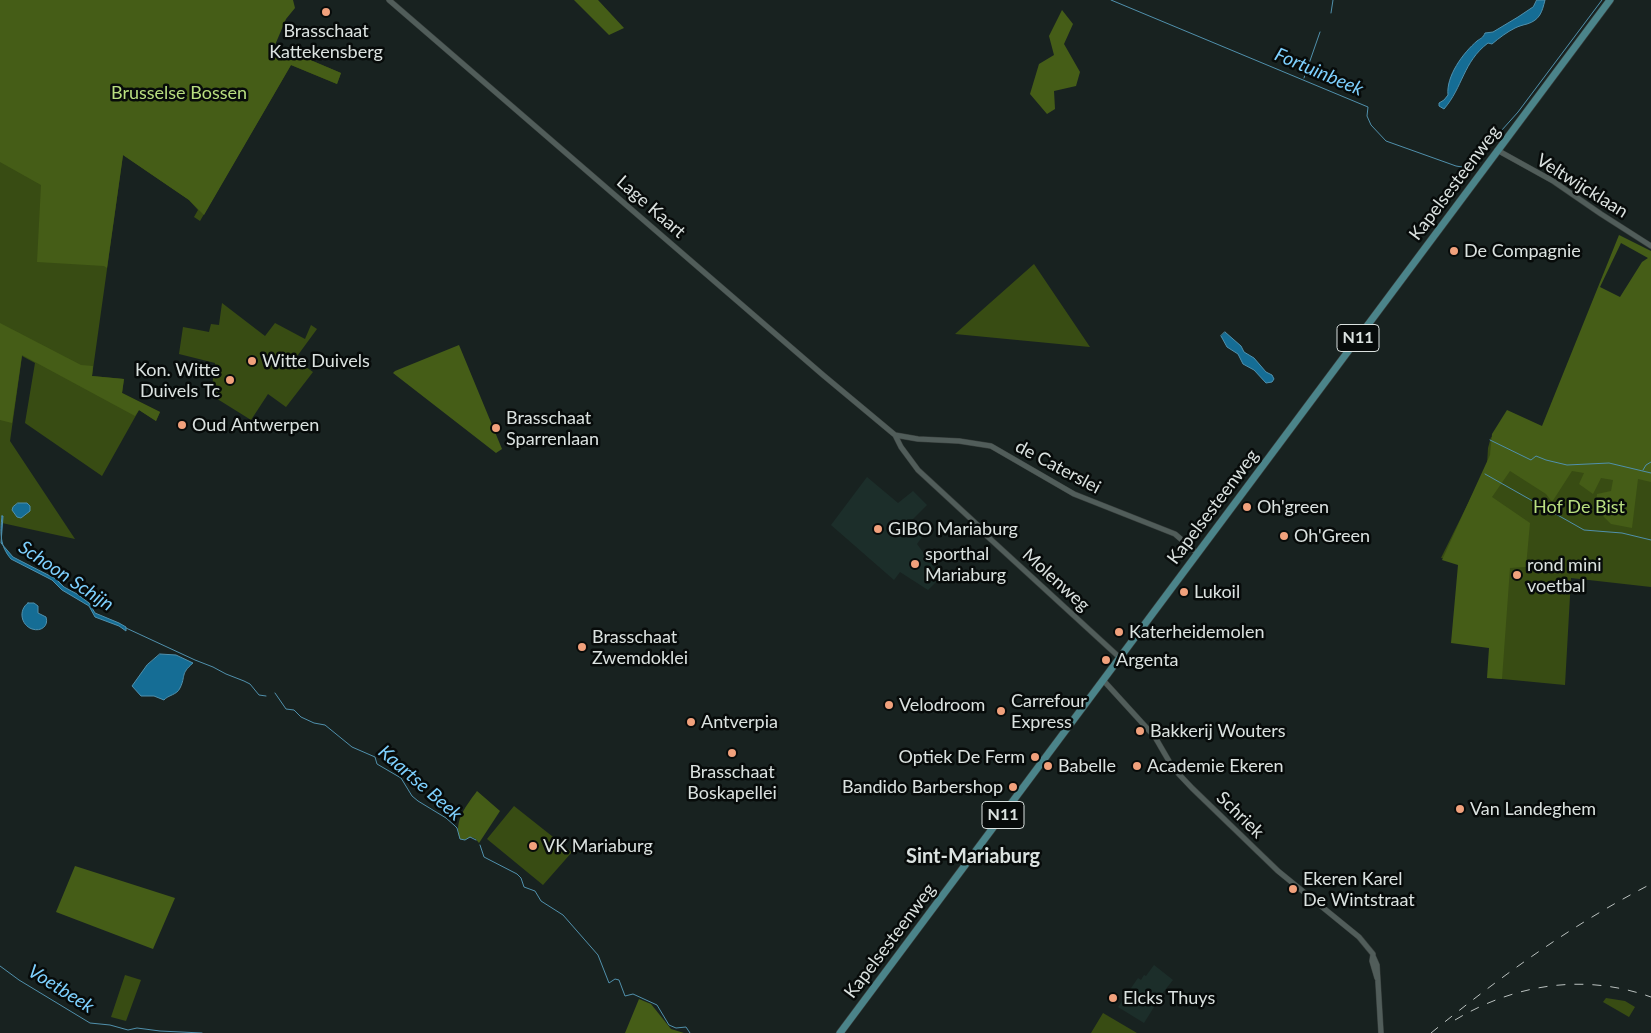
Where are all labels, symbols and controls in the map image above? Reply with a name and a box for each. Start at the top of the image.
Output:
marker: Brasschaat Kattekensberg [320,6,332,18]
place label: Brasschaat Kattekensberg [269,20,383,62]
water label: Fortuinbeek [1271,43,1367,101]
park label: Brusselse Bossen [111,82,247,104]
street label: Kapelsesteenweg [1405,121,1505,245]
street label: Veltwijcklaan [1532,149,1632,223]
street label: Lage Kaart [612,171,690,243]
place label: De Compagnie [1464,240,1581,262]
marker: De Compagnie [1448,245,1460,257]
road number: N11 [1337,324,1379,352]
place label: Witte Duivels [262,350,370,372]
marker: Witte Duivels [246,355,258,367]
place label: Kon. Witte Duivels Tc [135,359,220,402]
marker: Kon. Witte Duivels Tc [224,374,236,386]
place label: Brasschaat Sparrenlaan [506,407,599,449]
place label: Oud Antwerpen [192,414,319,436]
marker: Oud Antwerpen [176,419,188,431]
marker: Brasschaat Sparrenlaan [490,422,502,434]
street label: de Caterslei [1012,436,1104,498]
street label: Kapelsesteenweg [1163,445,1263,569]
place label: Oh'green [1257,496,1329,518]
park label: Hof De Bist [1533,496,1625,518]
marker: Oh'green [1241,501,1253,513]
place label: GIBO Mariaburg [888,518,1018,540]
marker: GIBO Mariaburg [872,523,884,535]
place label: Oh'Green [1294,525,1370,547]
marker: Oh'Green [1278,530,1290,542]
water label: Schoon Schijn [14,536,118,616]
place label: sporthal Mariaburg [925,543,1006,586]
street label: Molenweg [1018,544,1094,616]
place label: rond mini voetbal [1527,554,1602,596]
marker: sporthal Mariaburg [909,558,921,570]
marker: rond mini voetbal [1511,569,1523,581]
place label: Lukoil [1194,581,1240,603]
marker: Lukoil [1178,586,1190,598]
place label: Katerheidemolen [1129,621,1264,643]
place label: Brasschaat Zwemdoklei [592,626,688,669]
marker: Katerheidemolen [1113,626,1125,638]
marker: Brasschaat Zwemdoklei [576,641,588,653]
place label: Argenta [1116,649,1179,671]
marker: Argenta [1100,654,1112,666]
place label: Carrefour Express [1011,690,1087,732]
place label: Velodroom [899,694,985,716]
marker: Velodroom [883,699,895,711]
marker: Carrefour Express [995,705,1007,717]
place label: Antverpia [701,711,778,733]
marker: Antverpia [685,716,697,728]
place label: Bakkerij Wouters [1150,720,1286,742]
marker: Bakkerij Wouters [1134,725,1146,737]
water label: Kaartse Beek [373,740,467,826]
place label: Optiek De Ferm [899,746,1025,768]
marker: Brasschaat Boskapellei [726,747,738,759]
marker: Optiek De Ferm [1029,751,1041,763]
place label: Babelle [1058,755,1116,777]
place label: Academie Ekeren [1147,755,1283,777]
marker: Babelle [1042,760,1054,772]
marker: Academie Ekeren [1131,760,1143,772]
place label: Brasschaat Boskapellei [687,761,777,804]
place label: Bandido Barbershop [842,776,1003,798]
marker: Bandido Barbershop [1007,781,1019,793]
street label: Schriek [1212,787,1268,843]
place label: Van Landeghem [1470,798,1596,820]
road number: N11 [982,802,1024,828]
marker: Van Landeghem [1454,803,1466,815]
place label: VK Mariaburg [543,835,653,857]
marker: VK Mariaburg [527,840,539,852]
district label: Sint-Mariaburg [906,845,1040,869]
place label: Ekeren Karel De Wintstraat [1303,868,1415,911]
street label: Kapelsesteenweg [840,879,940,1003]
marker: Ekeren Karel De Wintstraat [1287,883,1299,895]
water label: Voetbeek [24,960,98,1018]
place label: Elcks Thuys [1123,987,1215,1009]
marker: Elcks Thuys [1107,992,1119,1004]

